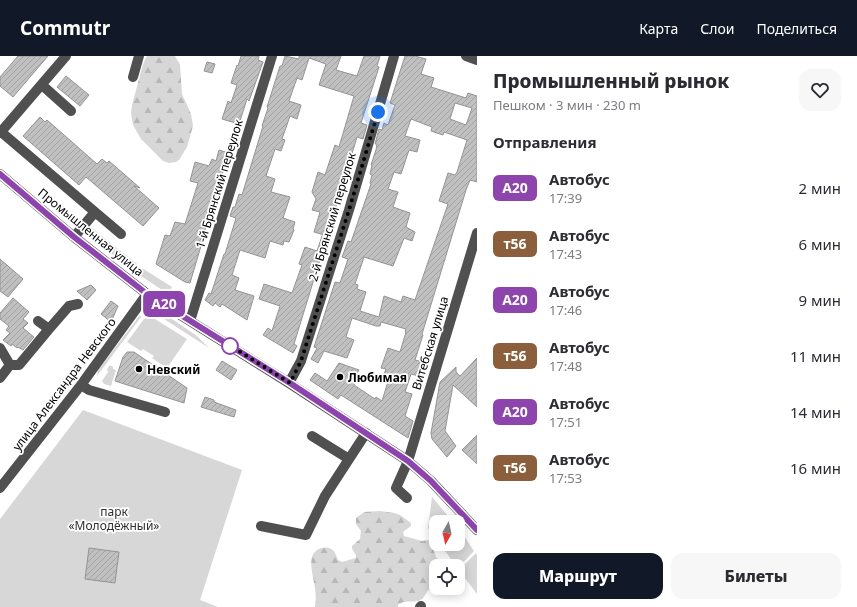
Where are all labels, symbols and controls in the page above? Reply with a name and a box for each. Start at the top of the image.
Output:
text: Commutr [20,15,110,41]
text: Карта [639,19,678,38]
text: Слои [700,19,734,38]
text: Поделиться [756,19,837,38]
text: Промышленный рынок [493,68,729,94]
button: heart [799,69,841,111]
text: Пешком · 3 мин · 230 m [493,96,641,114]
your location [368,102,388,122]
street label: 1-й Брянский переулок [191,117,247,251]
text: Отправления [493,132,597,152]
street label: 2-й Брянский переулок [304,150,360,284]
text: Автобус [549,169,610,189]
text: А20 [502,178,528,197]
text: 2 мин [798,178,841,198]
street label: Промышленная улица [35,184,147,280]
text: 17:39 [549,189,582,207]
text: Автобус [549,225,610,245]
text: т56 [503,234,527,253]
text: 6 мин [798,234,841,254]
text: 17:43 [549,245,582,263]
text: Автобус [549,281,610,301]
text: А20 [502,290,528,309]
text: 9 мин [798,290,841,310]
line badge: А20 [141,291,187,317]
text: А20 [151,294,177,313]
street label: Витебская улица [408,294,452,392]
text: 17:46 [549,301,582,319]
street label: улица Александра Невского [8,314,120,454]
unlabelled marker [221,337,239,355]
text: Автобус [549,337,610,357]
text: т56 [503,346,527,365]
text: 11 мин [790,346,841,366]
text: 17:48 [549,357,582,375]
place label: Невский [147,361,200,378]
marker: Невский [134,364,144,374]
place label: Любимая [348,369,407,386]
marker: Любимая [335,372,345,382]
text: Автобус [549,393,610,413]
text: А20 [502,402,528,421]
text: 14 мин [790,402,841,422]
text: 17:51 [549,413,582,431]
text: Автобус [549,449,610,469]
text: т56 [503,458,527,477]
text: 16 мин [790,458,841,478]
text: 17:53 [549,469,582,487]
park label: парк «Молодёжный» [69,503,159,534]
north arrow [429,515,465,551]
map controls [429,515,465,595]
button: Маршрут [493,553,663,599]
button: Билеты [671,553,841,599]
button: locate [429,559,465,595]

